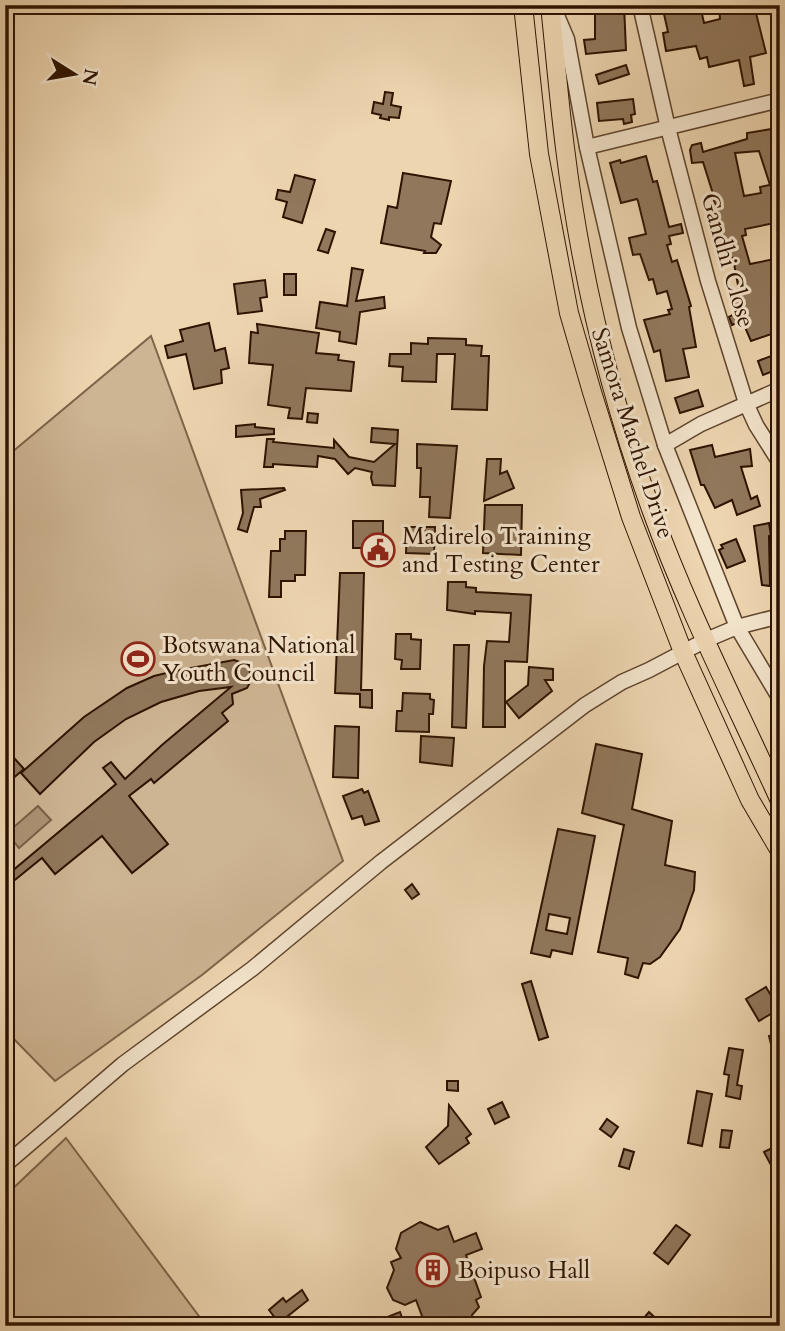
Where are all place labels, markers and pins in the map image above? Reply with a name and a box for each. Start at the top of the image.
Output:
place label: Madirelo Training and Testing Center [402,520,600,581]
public building icon: Madirelo Training and Testing Center [359,531,397,569]
place label: Botswana National Youth Council [162,629,355,690]
sports icon: Botswana National Youth Council [119,640,157,678]
building icon: Boipuso Hall [414,1251,452,1289]
place label: Boipuso Hall [458,1254,590,1287]

